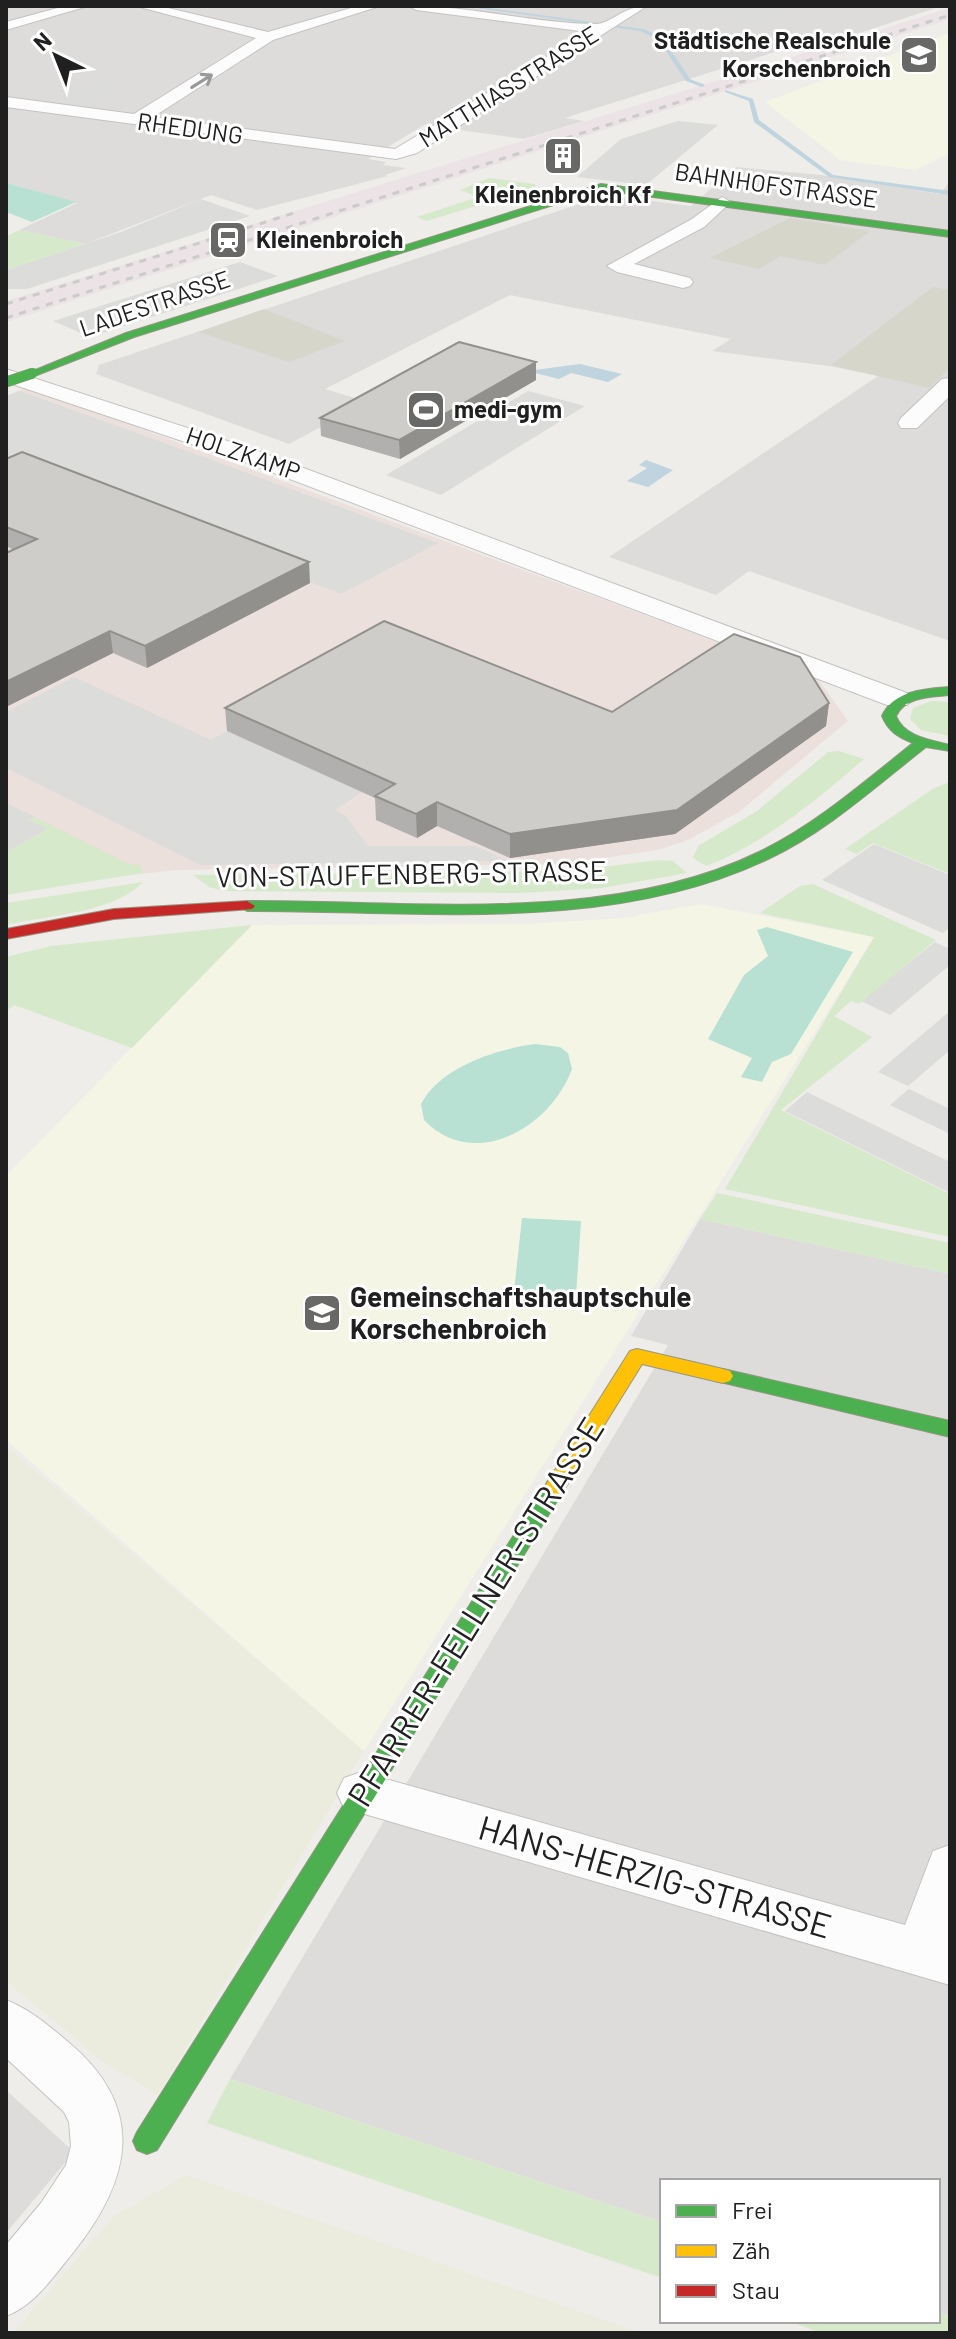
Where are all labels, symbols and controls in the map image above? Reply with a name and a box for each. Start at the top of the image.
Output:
north arrow [16,16,96,96]
street label: MATTHIASSTRASSE [413,19,603,153]
place label: Städtische Realschule Korschenbroich [654,25,891,82]
text: N [27,26,56,55]
school or university icon: Städtische Realschule Korschenbroich [898,34,940,76]
one-way arrow [190,72,213,88]
street label: RHEDUNG [136,106,245,149]
building icon: Kleinenbroich Kf [542,135,584,177]
street label: BAHNHOFSTRASSE [673,156,879,213]
place label: Kleinenbroich Kf [475,179,651,208]
station icon: Kleinenbroich [207,219,249,261]
place label: Kleinenbroich [256,224,403,253]
street label: LADESTRASSE [75,263,234,342]
sports icon: medi-gym [405,389,447,431]
place label: medi-gym [454,394,562,423]
street label: HOLZKAMP [183,420,304,486]
street label: VON-STAUFFENBERG-STRASSE [215,853,607,893]
place label: Gemeinschaftshauptschule Korschenbroich [350,1279,692,1345]
school or university icon: Gemeinschaftshauptschule Korschenbroich [301,1292,343,1334]
street label: PFARRER-FELLNER-STRASSE [338,1409,612,1813]
street label: HANS-HERZIG-STRASSE [474,1806,836,1946]
legend [660,2179,940,2323]
text: Frei [732,2195,773,2224]
text: Zäh [732,2235,770,2264]
text: Stau [732,2275,780,2304]

